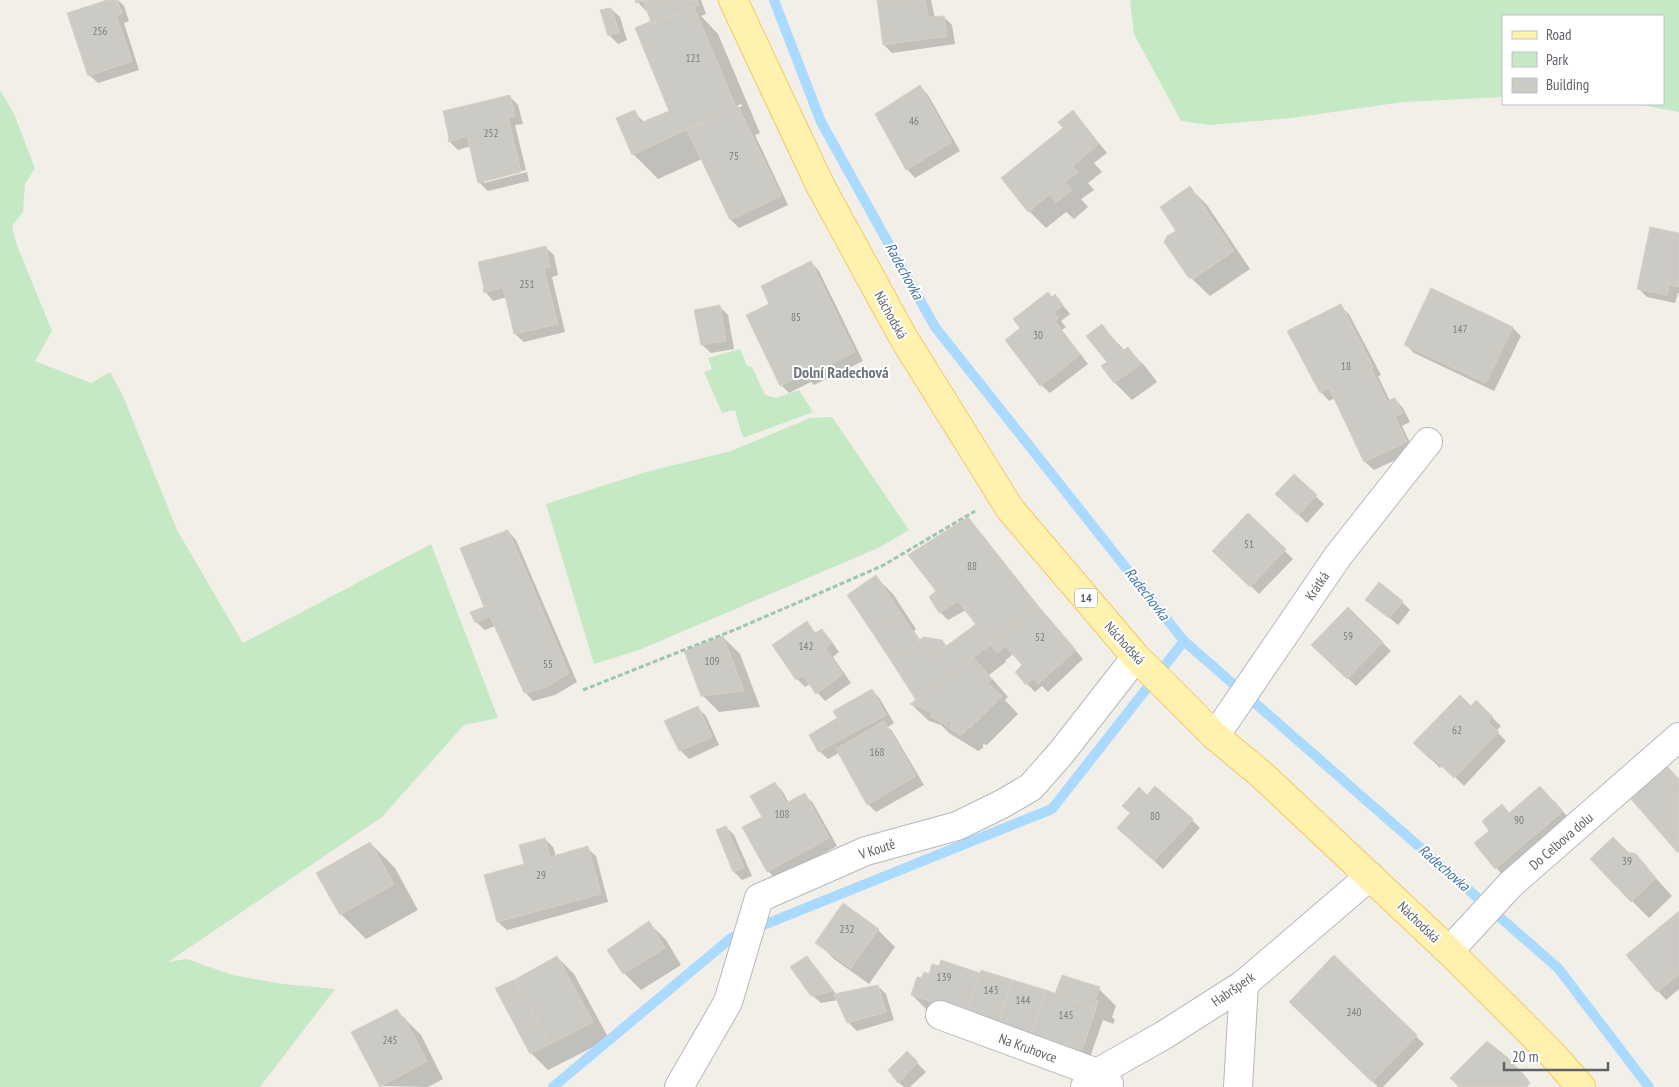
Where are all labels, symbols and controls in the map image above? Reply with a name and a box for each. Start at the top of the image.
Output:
legend [1502,15,1664,105]
house number: 256 [93,24,107,38]
text: Road [1546,25,1572,44]
text: Park [1546,50,1568,69]
house number: 121 [686,51,700,65]
text: Building [1546,75,1589,94]
house number: 46 [909,114,919,128]
house number: 252 [484,126,498,140]
house number: 75 [729,149,739,163]
water label: Radechovka [881,239,928,303]
house number: 251 [520,277,534,291]
street label: Náchodská [870,288,912,342]
house number: 85 [791,310,801,324]
house number: 147 [1453,322,1467,336]
house number: 30 [1033,328,1043,342]
house number: 18 [1341,359,1351,373]
district label: Dolní Radechová [794,362,889,382]
house number: 51 [1244,537,1254,551]
house number: 88 [967,559,977,573]
water label: Radechovka [1121,564,1174,625]
street label: Krátká [1301,568,1333,604]
road number: 14 [1075,588,1097,608]
street label: Náchodská [1101,618,1149,668]
house number: 59 [1343,629,1353,643]
house number: 52 [1035,630,1045,644]
house number: 142 [799,639,813,653]
house number: 109 [705,654,719,668]
house number: 55 [543,657,553,671]
house number: 62 [1452,723,1462,737]
house number: 168 [870,745,884,759]
house number: 108 [775,807,789,821]
street label: Do Celbova dolu [1525,808,1597,874]
house number: 80 [1150,809,1160,823]
house number: 90 [1514,813,1524,827]
street label: V Koutě [856,835,898,864]
water label: Radechovka [1415,840,1475,896]
house number: 39 [1622,854,1632,868]
house number: 29 [536,868,546,882]
street label: Náchodská [1394,897,1444,947]
house number: 232 [840,922,854,936]
street label: Habršperk [1208,967,1259,1010]
house number: 139 [937,970,951,984]
house number: 143 [984,983,998,997]
house number: 144 [1016,993,1030,1007]
house number: 240 [1347,1005,1361,1019]
house number: 145 [1059,1008,1073,1022]
street label: Na Kruhovce [996,1029,1060,1067]
house number: 245 [383,1033,397,1047]
scale bar [1504,1040,1608,1072]
text: 20 m [1512,1047,1538,1066]

